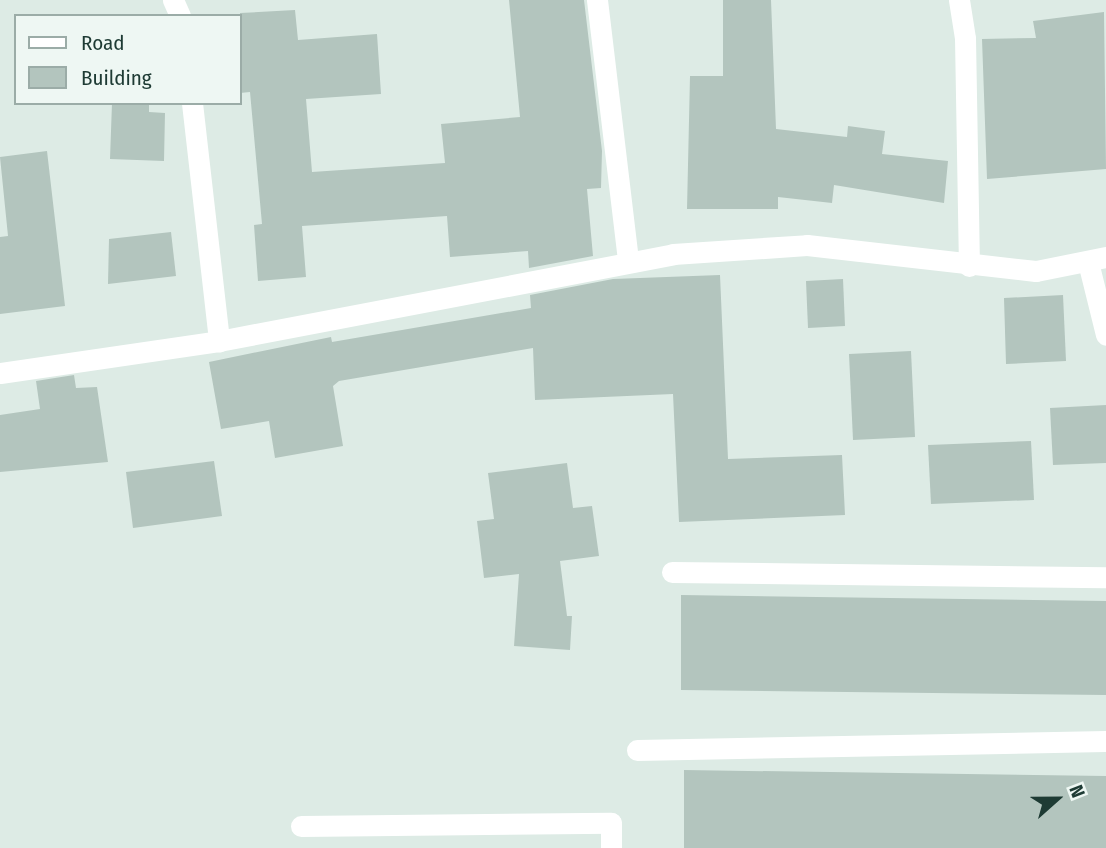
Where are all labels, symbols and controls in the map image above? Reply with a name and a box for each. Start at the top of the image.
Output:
legend [14,14,242,105]
text: Road [81,30,125,56]
text: Building [81,65,152,91]
north arrow [1022,764,1092,834]
text: N [1064,782,1090,801]

